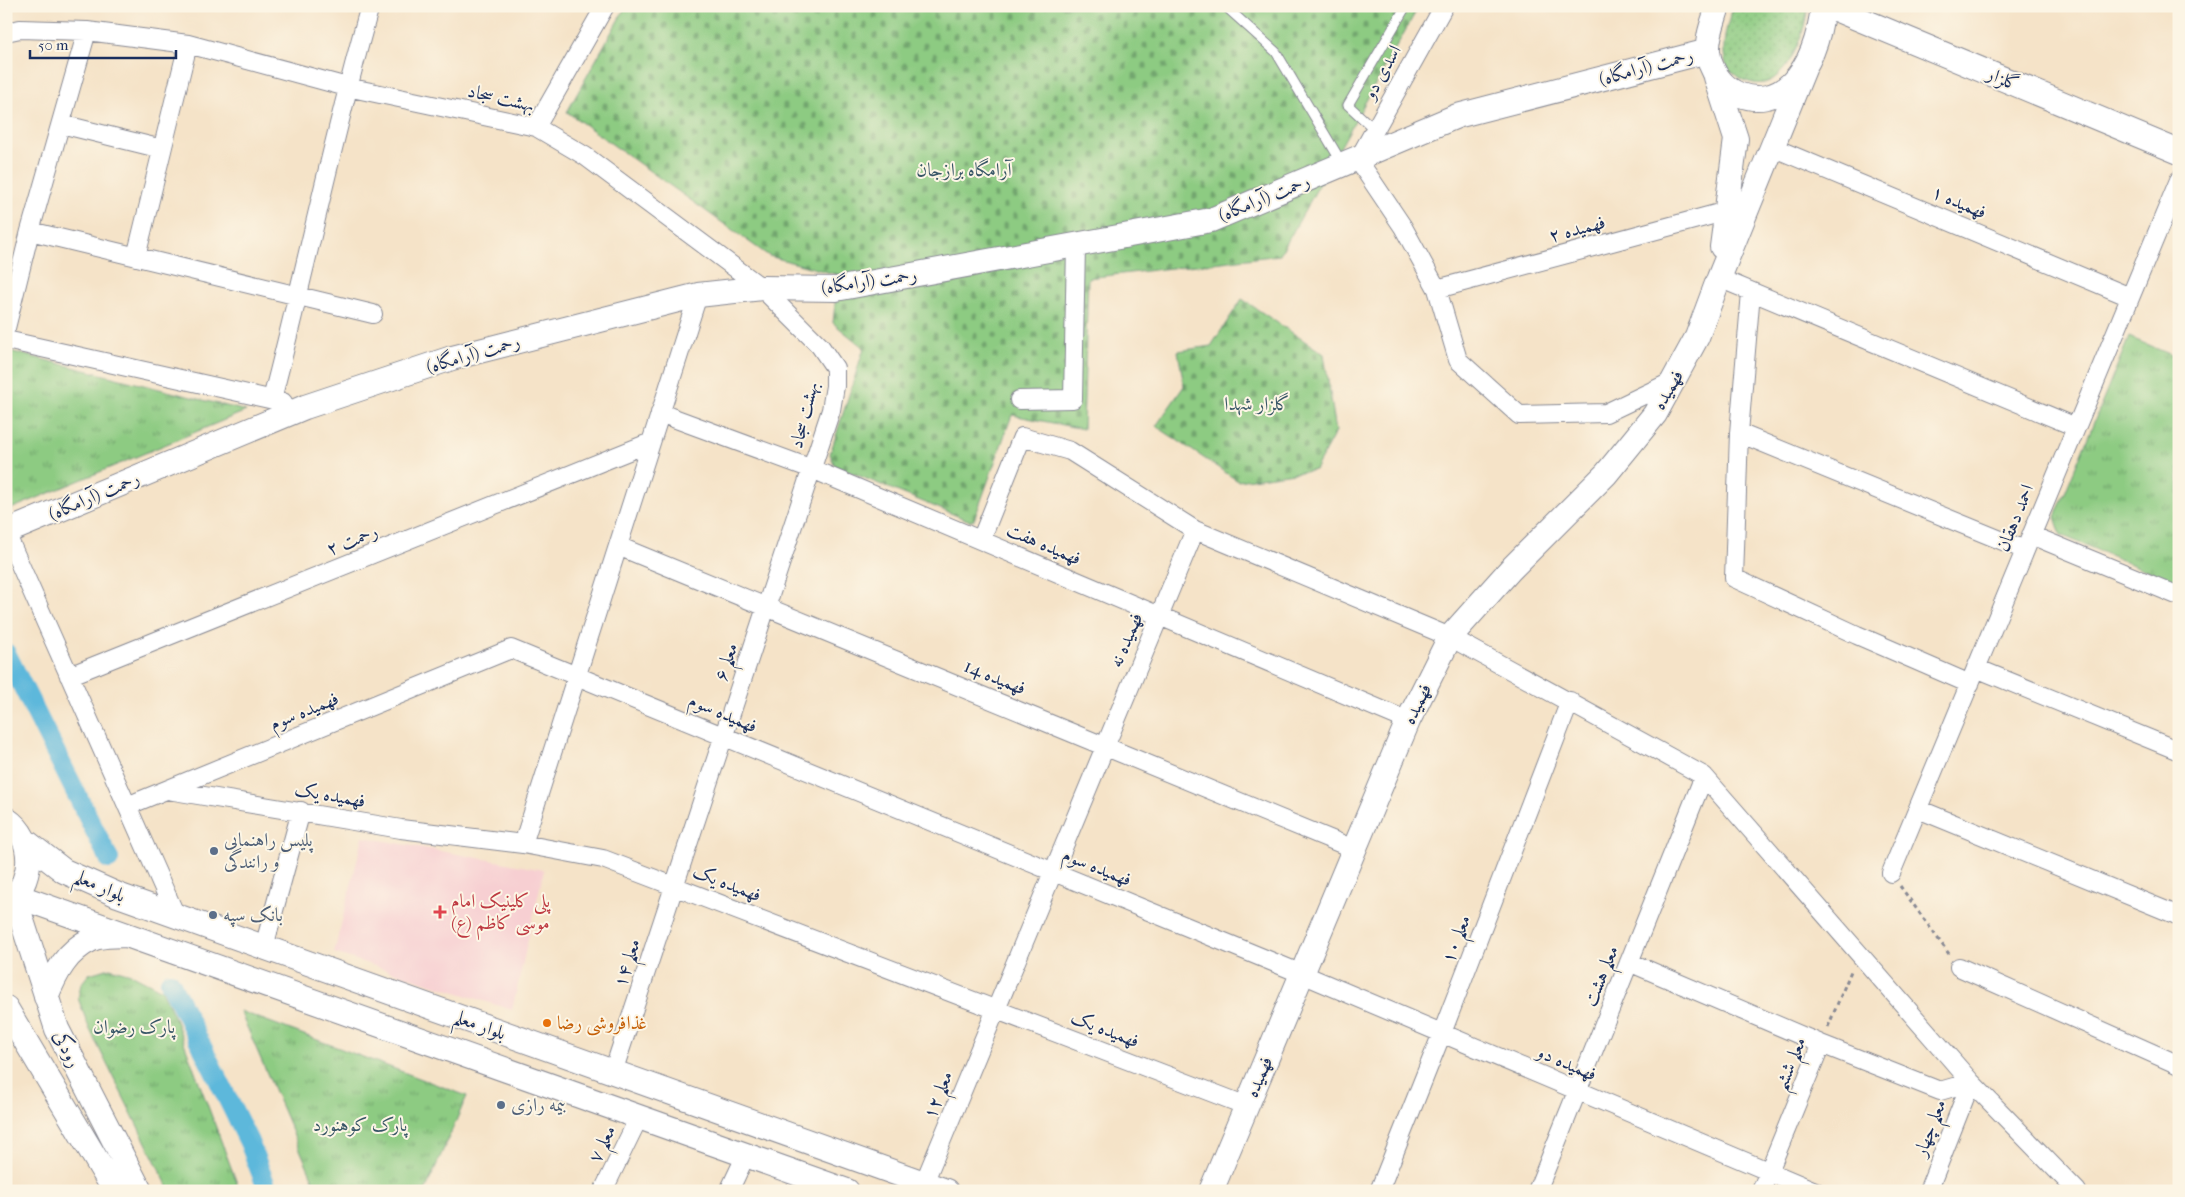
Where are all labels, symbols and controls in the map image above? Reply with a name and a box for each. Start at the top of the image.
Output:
scale bar [30,28,176,60]
text: 50 m [38,36,69,54]
street label: اسدی دو [1357,41,1406,105]
street label: رحمت (آرامگاه) [1596,42,1696,90]
street label: گلزار [1981,61,2023,96]
street label: بهشت سجاد [465,80,537,117]
park label: آرامگاه برازجان [916,157,1014,181]
street label: رحمت (آرامگاه) [1214,168,1313,226]
street label: فهمیده ۱ [1928,181,1990,223]
street label: فهمیده ۲ [1546,211,1608,247]
street label: رحمت (آرامگاه) [819,261,918,299]
street label: رحمت (آرامگاه) [423,328,523,378]
street label: فهمیده [1648,366,1688,414]
street label: بهشت سجاد [785,379,824,451]
park label: گلزار شهدا [1224,392,1290,416]
street label: رحمت (آرامگاه) [44,465,143,525]
street label: احمد دهقان [1992,481,2038,555]
street label: فهمیده هفت [1003,518,1085,570]
street label: رحمت ۲ [323,520,381,560]
street label: فهمیده نه [1105,609,1147,671]
street label: معلم ۶ [710,640,750,686]
street label: فهمیده 14 [961,655,1029,699]
street label: فهمیده [1398,680,1436,728]
street label: فهمیده سوم [266,687,344,739]
street label: فهمیده سوم [683,689,761,742]
street label: فهمیده یک [293,778,367,813]
place label: پلیس راهنمایی و رانندگی [224,829,314,873]
street label: فهمیده سوم [1057,843,1135,895]
marker: پلیس راهنمایی و رانندگی [208,845,220,857]
street label: فهمیده یک [689,860,764,907]
street label: بلوار معلم [68,865,129,914]
place label: پلی کلینیک امام موسی کاظم (ع) [451,890,551,941]
place label: بانک سپه [223,904,283,927]
marker: پلی کلینیک امام موسی کاظم (ع) [433,905,447,919]
marker: بانک سپه [207,909,219,921]
street label: معلم ۱۰ [1437,912,1483,969]
street label: معلم ۱۴ [609,936,653,993]
street label: معلم هشت [1579,942,1631,1013]
street label: بلوار معلم [448,1005,509,1052]
street label: فهمیده یک [1067,1006,1142,1053]
place label: غذافروشی رضا [557,1012,647,1036]
park label: پارک رضوان [93,1016,176,1040]
marker: غذافروشی رضا [541,1017,553,1029]
street label: رودکی [49,1026,86,1071]
street label: معلم ششم [1769,1034,1818,1097]
street label: فهمیده دو [1532,1040,1600,1085]
street label: فهمیده [1241,1053,1277,1101]
street label: معلم ۱۲ [918,1068,965,1125]
place label: بیمه رازی [511,1094,566,1116]
street label: معلم چهار [1908,1096,1958,1164]
marker: بیمه رازی [495,1099,507,1111]
park label: پارک کوهنورد [313,1114,409,1138]
street label: معلم ۷ [584,1122,628,1170]

